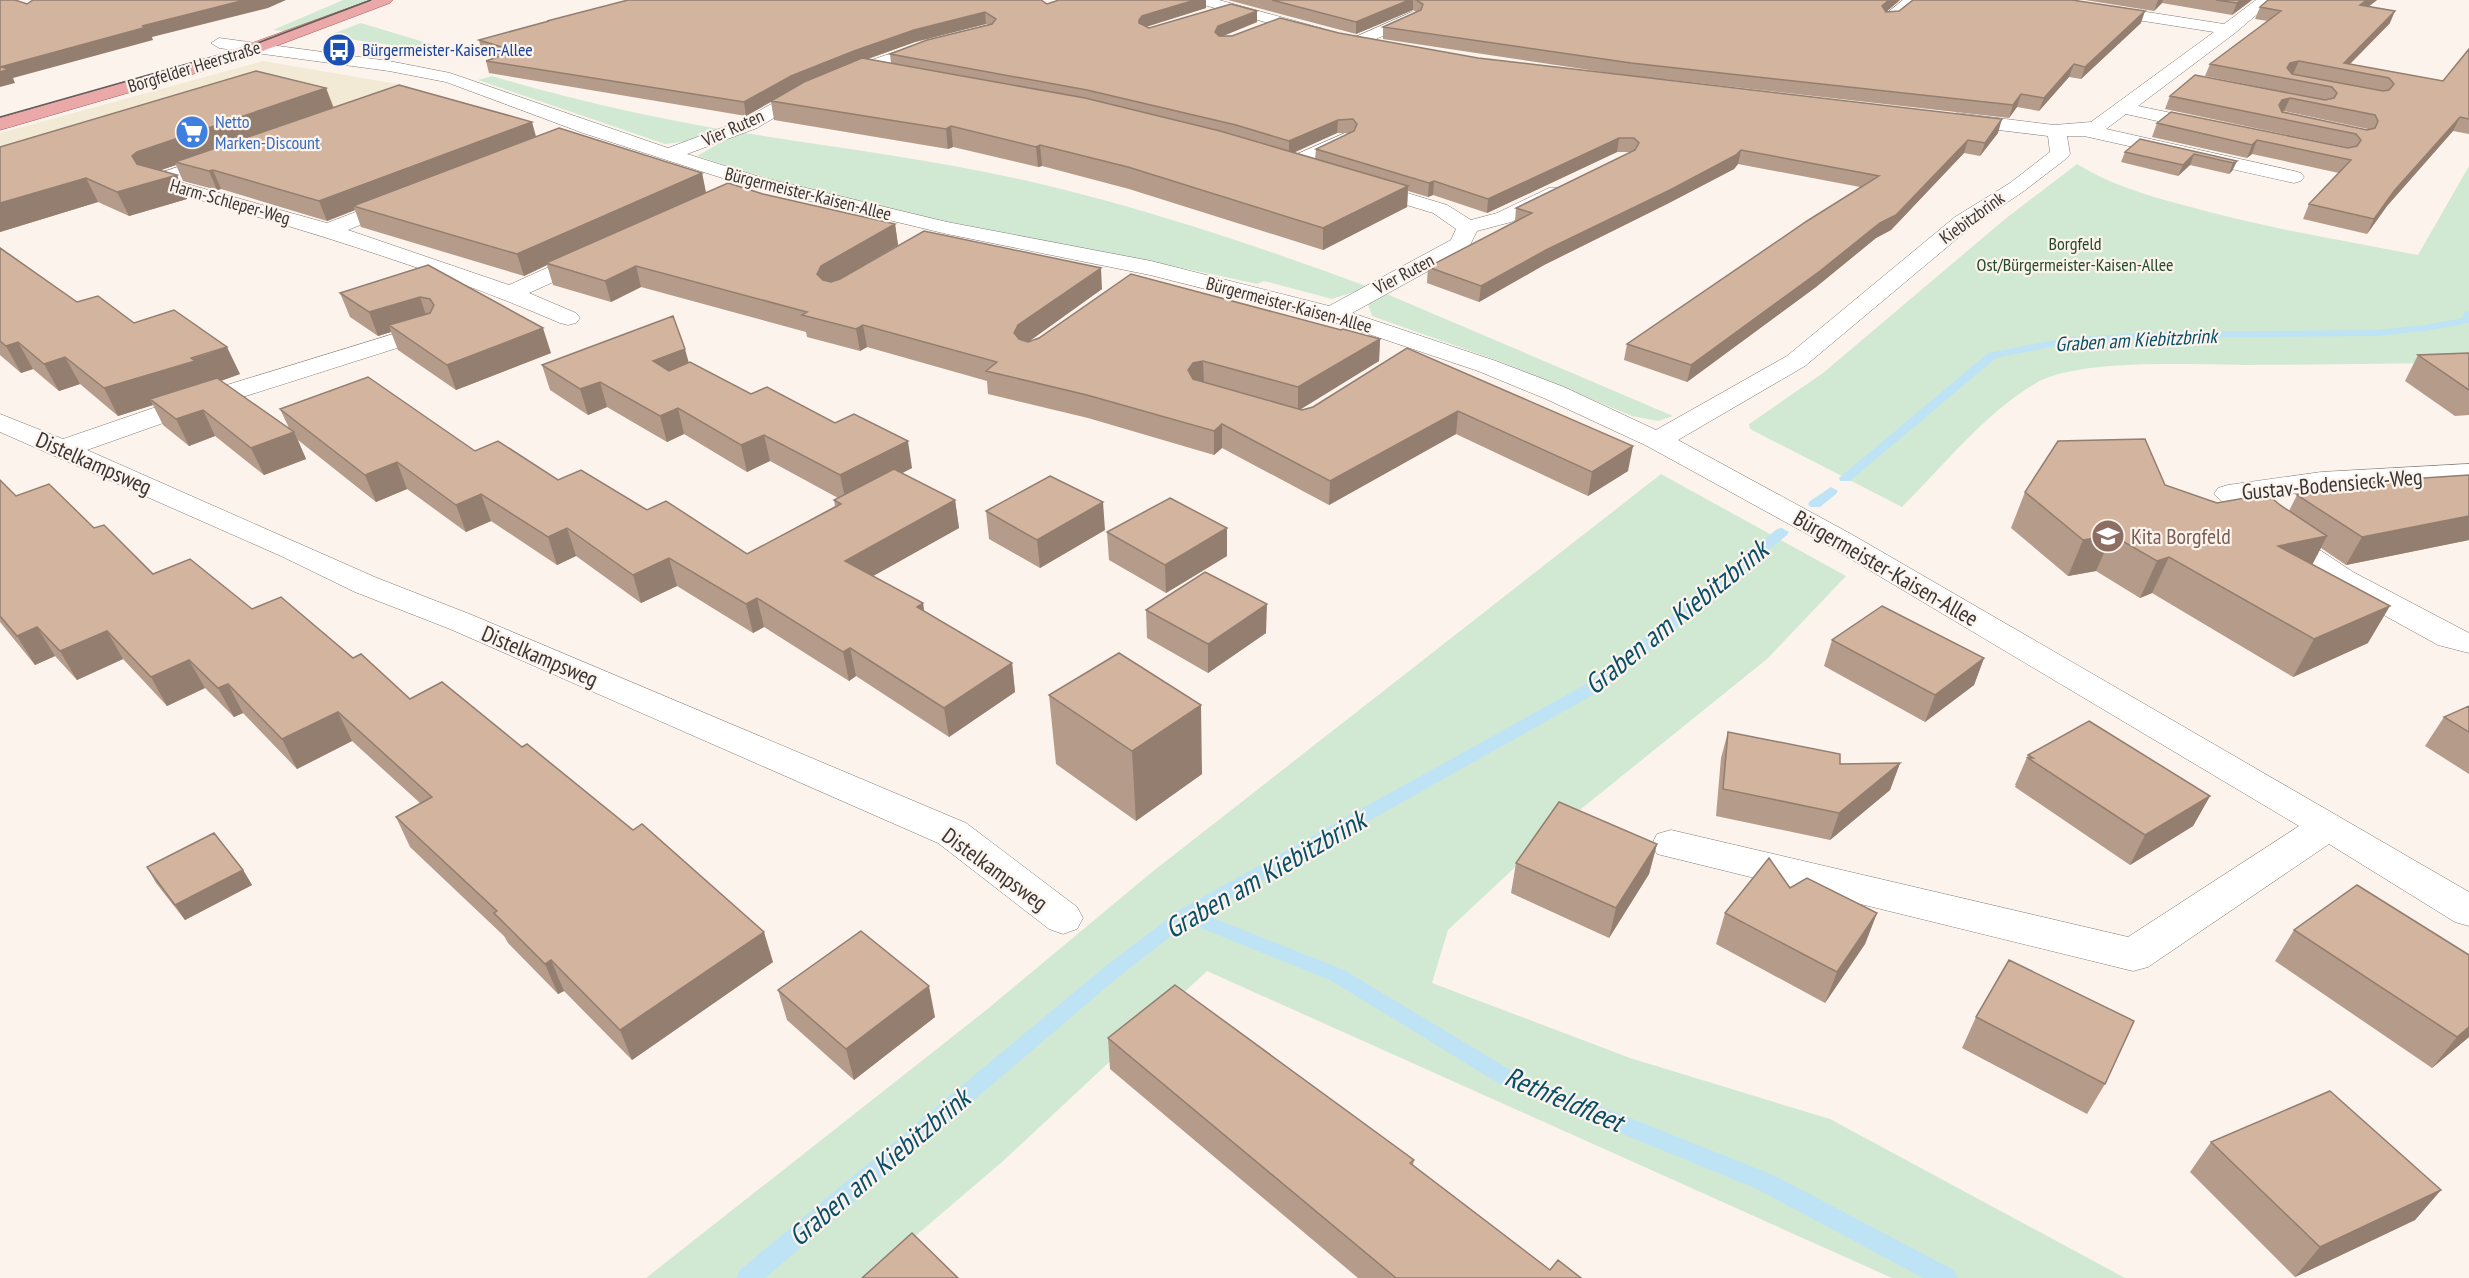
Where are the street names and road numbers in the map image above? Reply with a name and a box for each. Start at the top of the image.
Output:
street label: Borgfelder Heerstraße [125,35,263,98]
street label: Vier Ruten [698,104,767,152]
street label: Bürgermeister-Kaisen-Allee [723,162,894,225]
street label: Harm-Schleper-Weg [167,173,293,230]
street label: Kiebitzbrink [1935,186,2009,249]
street label: Vier Ruten [1369,248,1438,299]
street label: Bürgermeister-Kaisen-Allee [1204,271,1375,338]
street label: Distelkampsweg [32,425,156,501]
street label: Gustav-Bodensieck-Weg [2241,462,2423,506]
street label: Bürgermeister-Kaisen-Allee [1789,504,1983,632]
street label: Distelkampsweg [478,619,602,693]
street label: Distelkampsweg [937,821,1053,917]

